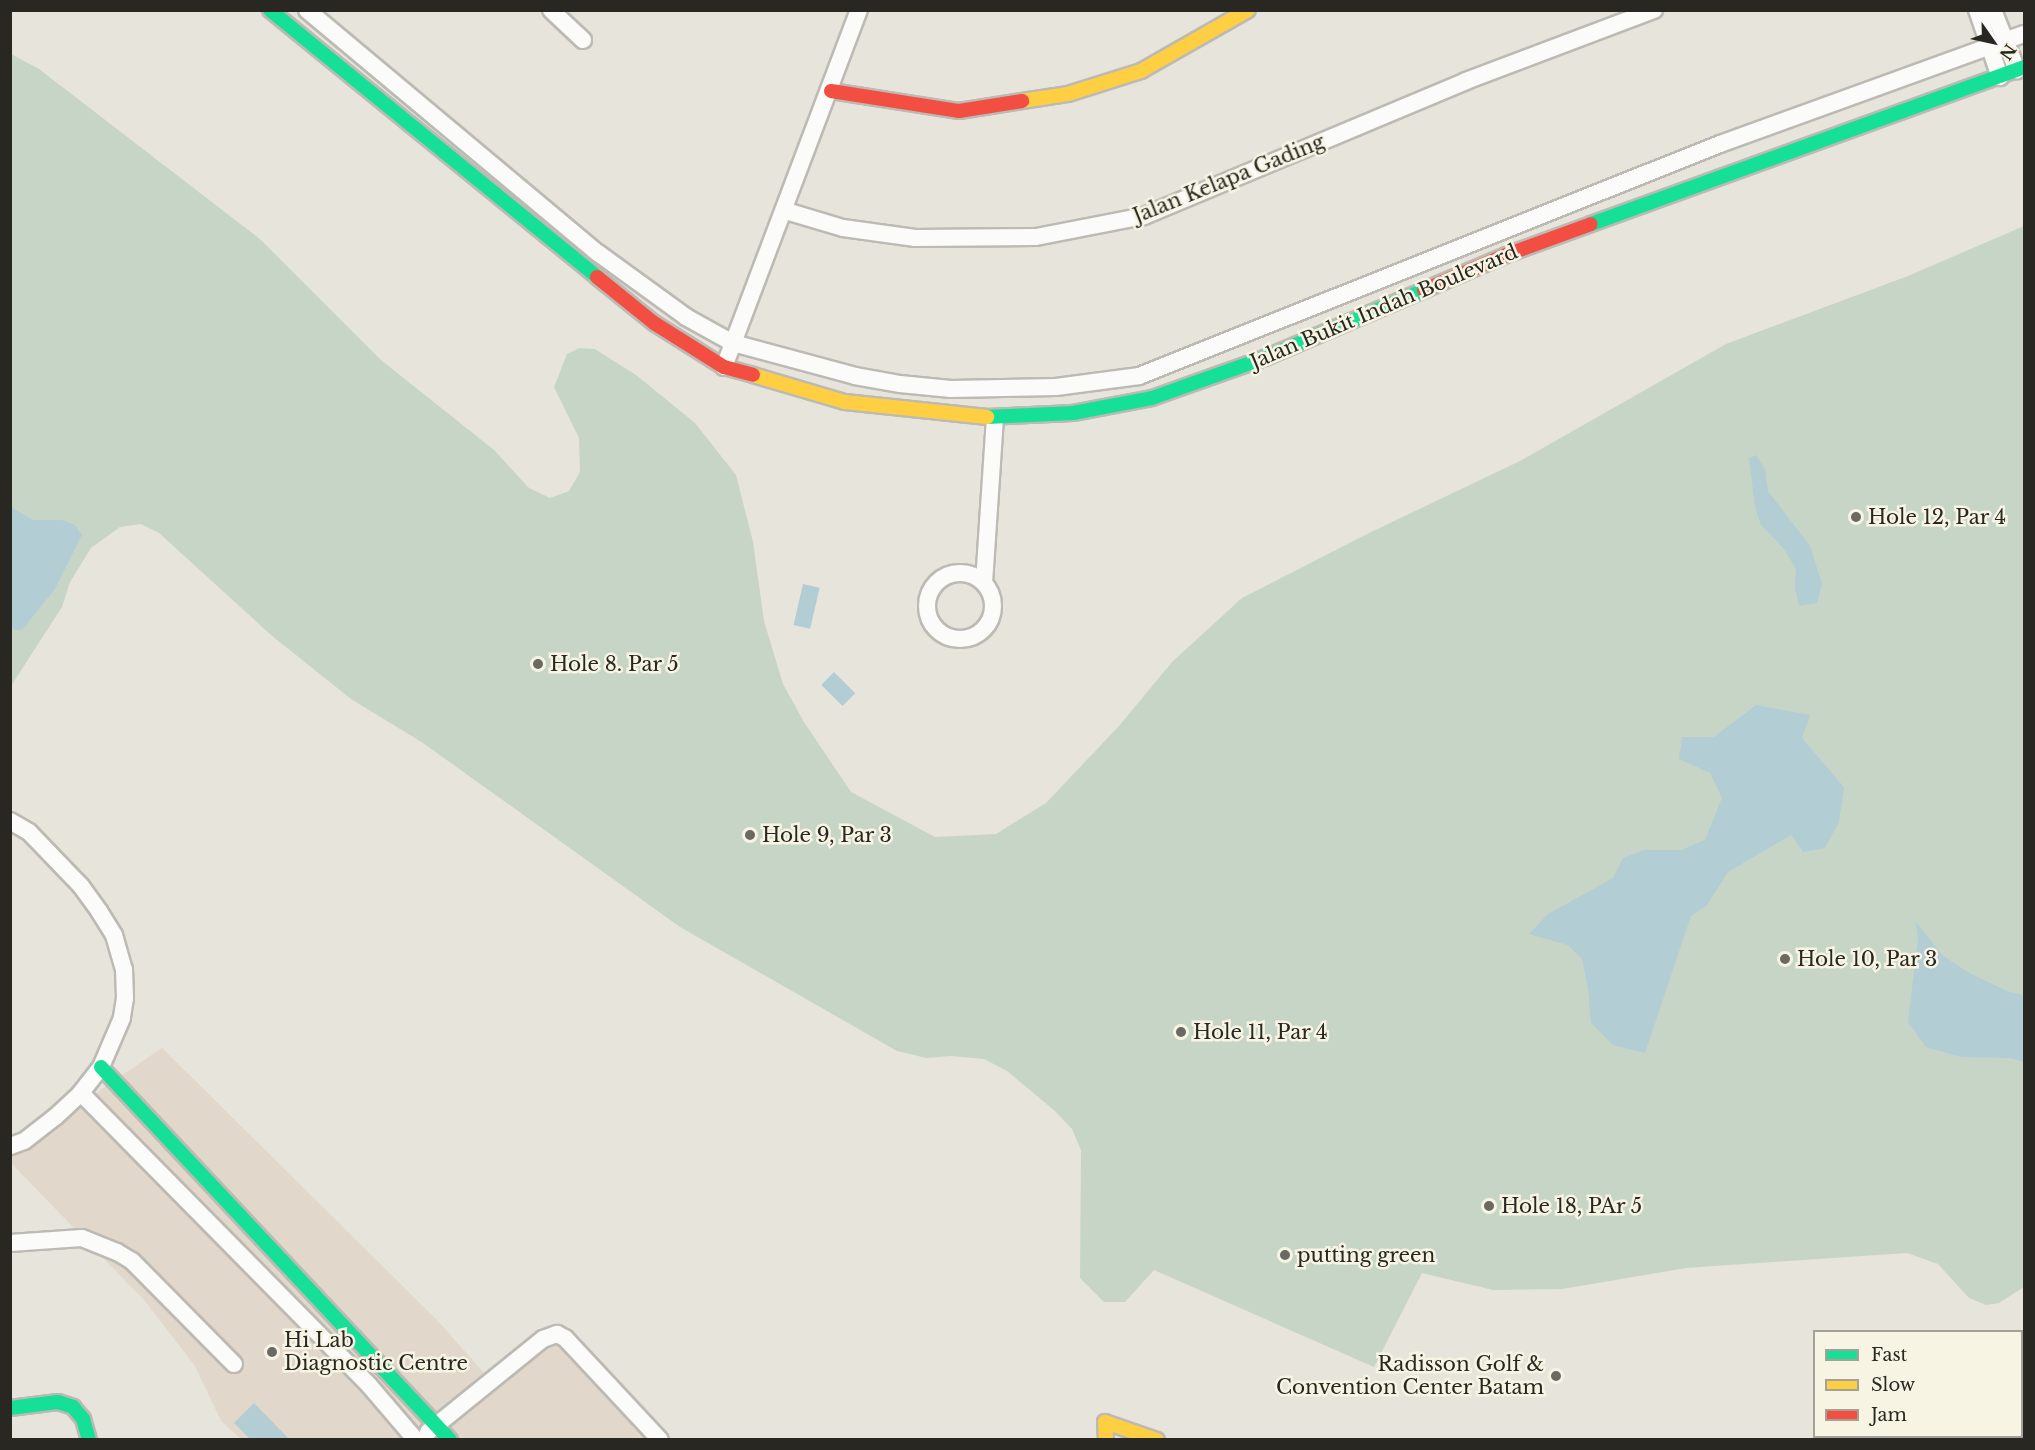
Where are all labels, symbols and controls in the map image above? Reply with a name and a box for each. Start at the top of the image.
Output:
north arrow [1963,12,2023,72]
text: N [1995,40,2020,64]
street label: Jalan Kelapa Gading [1130,130,1328,228]
street label: Jalan Bukit Indah Boulevard [1247,240,1521,374]
place label: Hole 12, Par 4 [1868,505,2007,529]
marker: Hole 12, Par 4 [1849,510,1863,524]
place label: Hole 8. Par 5 [550,652,679,676]
marker: Hole 8. Par 5 [531,657,545,671]
place label: Hole 9, Par 3 [762,823,892,847]
marker: Hole 9, Par 3 [743,828,757,842]
place label: Hole 10, Par 3 [1797,947,1938,971]
marker: Hole 10, Par 3 [1778,952,1792,966]
place label: Hole 11, Par 4 [1193,1020,1328,1044]
marker: Hole 11, Par 4 [1174,1025,1188,1039]
place label: Hole 18, PAr 5 [1501,1194,1643,1218]
marker: Hole 18, PAr 5 [1482,1199,1496,1213]
place label: putting green [1297,1243,1435,1267]
marker: putting green [1278,1248,1292,1262]
place label: Hi Lab Diagnostic Centre [284,1328,468,1375]
legend [1813,1330,2023,1438]
text: Fast [1871,1344,1907,1366]
marker: Hi Lab Diagnostic Centre [265,1345,279,1359]
place label: Radisson Golf & Convention Center Batam [1275,1352,1544,1399]
marker: Radisson Golf & Convention Center Batam [1549,1369,1563,1383]
text: Slow [1871,1374,1915,1396]
text: Jam [1871,1404,1907,1426]

